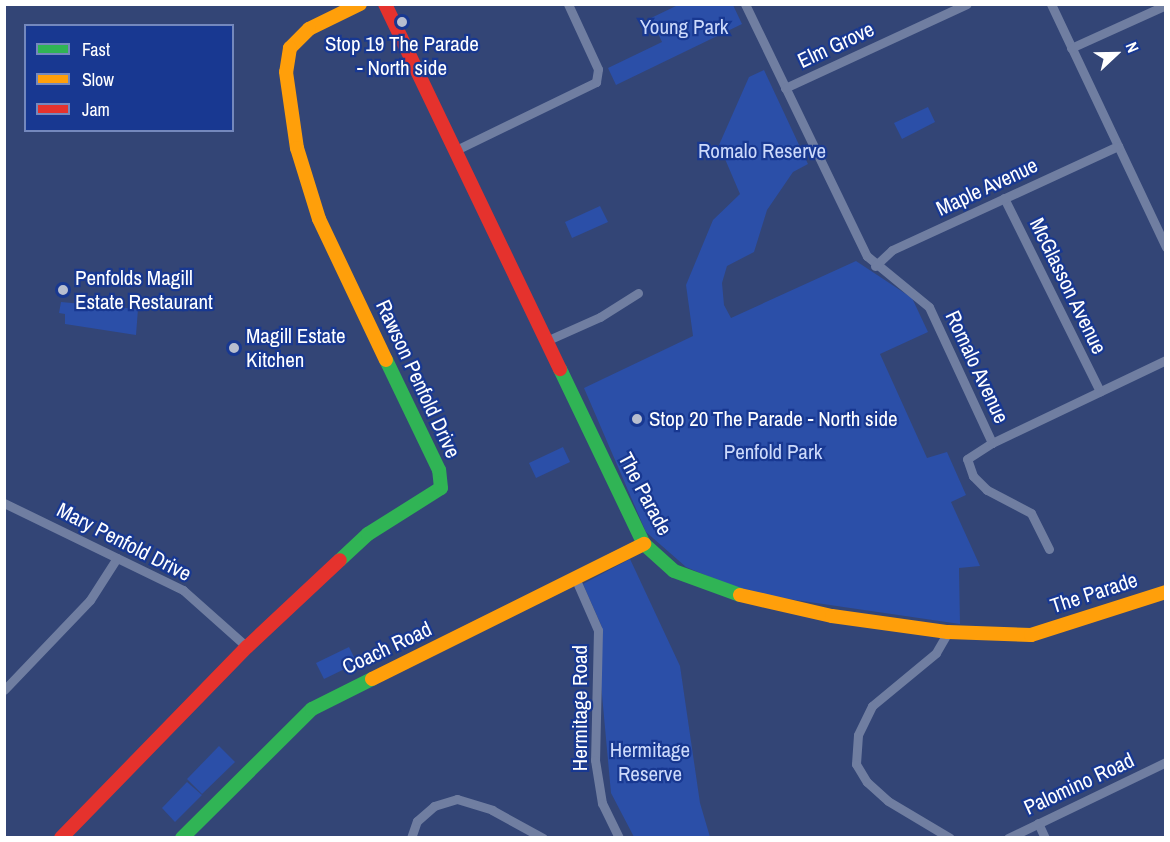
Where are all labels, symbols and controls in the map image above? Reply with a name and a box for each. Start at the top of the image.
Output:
park label: Young Park [640,14,728,40]
marker: Stop 19 The Parade - North side [395,15,409,29]
street label: Elm Grove [794,16,878,74]
legend [24,24,234,132]
north arrow [1086,24,1146,84]
place label: Stop 19 The Parade - North side [325,31,479,81]
text: Fast [82,37,110,62]
text: N [1121,39,1145,56]
text: Slow [82,67,114,92]
text: Jam [82,97,110,122]
park label: Romalo Reserve [698,138,826,164]
street label: Maple Avenue [932,152,1042,222]
street label: McGlasson Avenue [1024,214,1112,358]
place label: Penfolds Magill Estate Restaurant [75,265,213,315]
marker: Penfolds Magill Estate Restaurant [56,283,70,297]
street label: Rawson Penfold Drive [370,296,466,462]
street label: Romalo Avenue [940,306,1014,428]
place label: Magill Estate Kitchen [246,323,346,373]
marker: Magill Estate Kitchen [227,341,241,355]
place label: Stop 20 The Parade - North side [649,406,898,432]
marker: Stop 20 The Parade - North side [630,412,644,426]
park label: Penfold Park [724,439,822,465]
street label: The Parade [613,448,677,540]
street label: Mary Penfold Drive [53,497,195,587]
street label: The Parade [1047,567,1141,619]
street label: Coach Road [338,616,436,680]
street label: Hermitage Road [567,645,593,771]
park label: Hermitage Reserve [610,737,690,787]
street label: Palomino Road [1020,747,1138,821]

